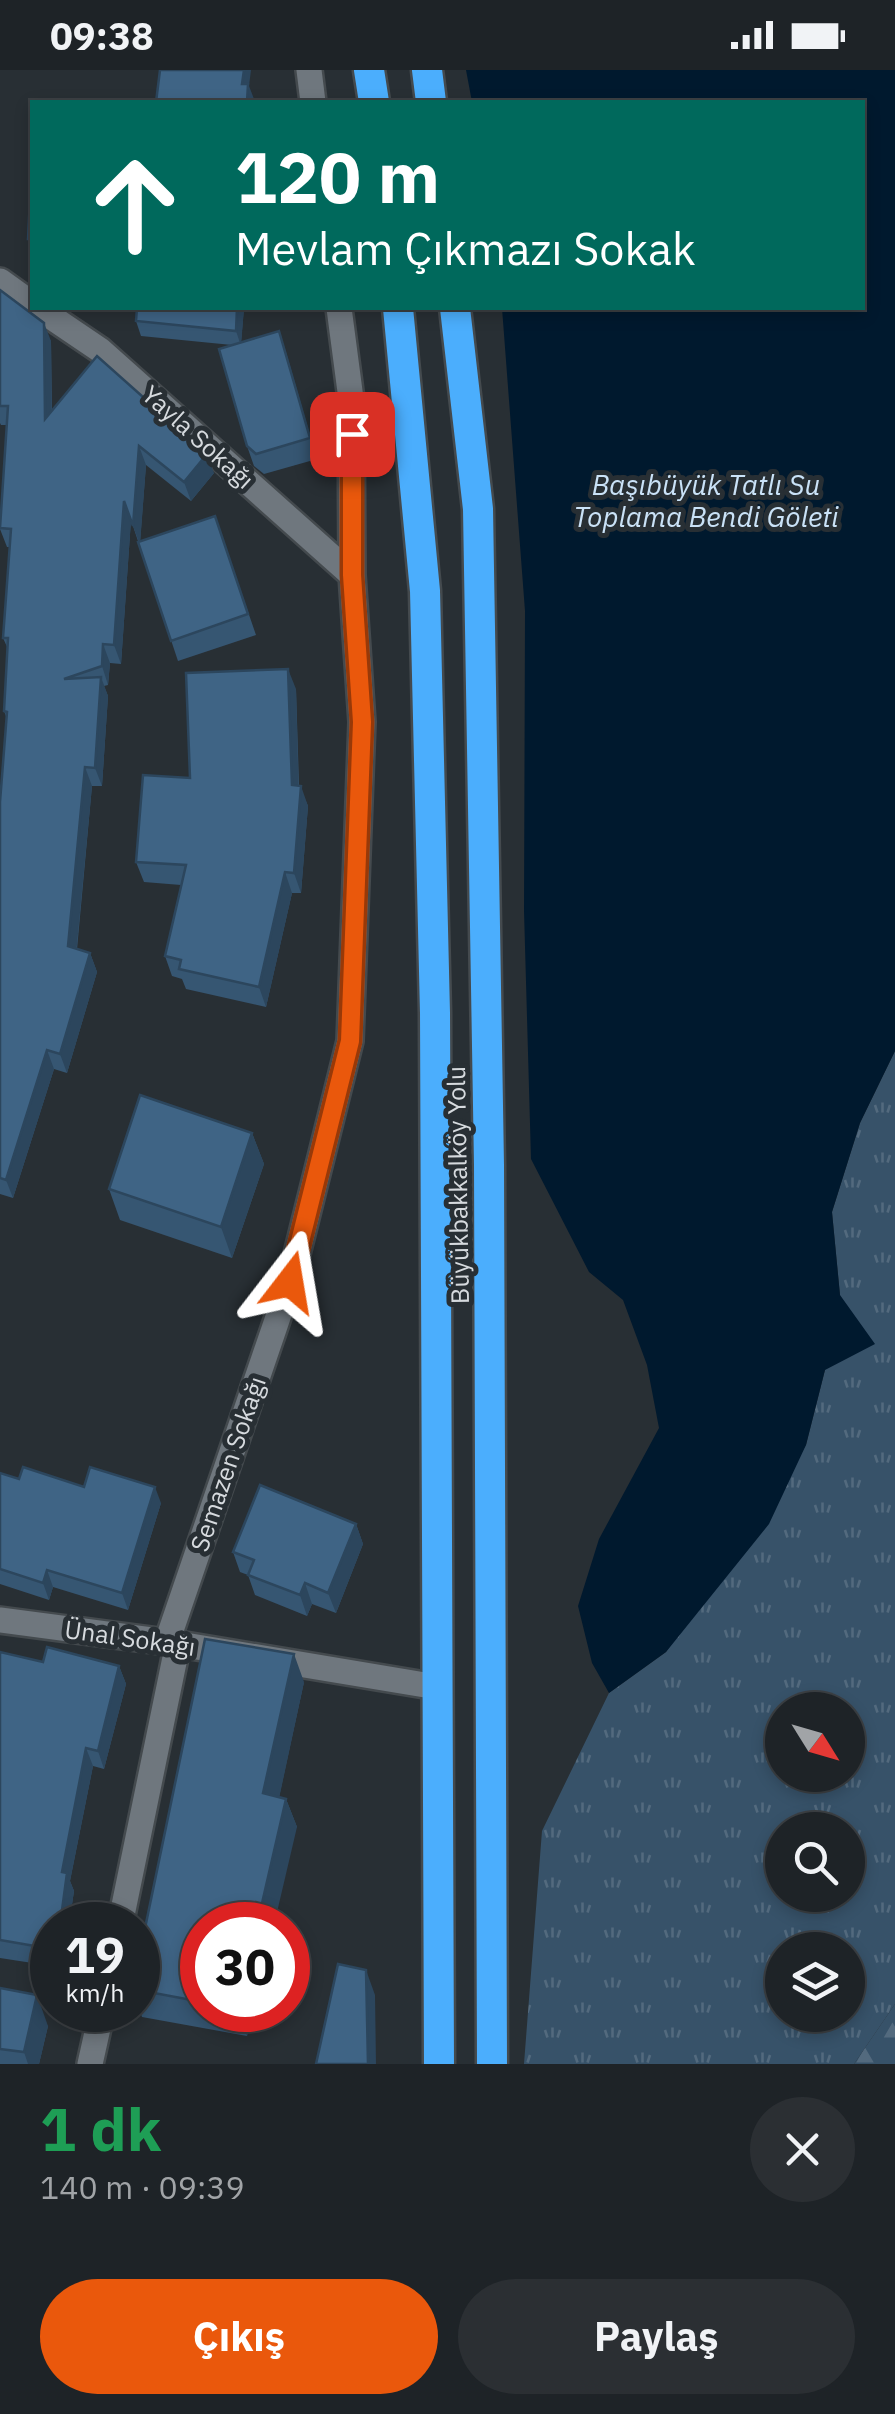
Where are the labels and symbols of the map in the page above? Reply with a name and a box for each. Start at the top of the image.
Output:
street label: Yayla Sokağı [135,378,261,496]
pin [310,392,395,477]
water label: Başıbüyük Tatlı Su Toplama Bendi Göleti [573,466,839,535]
street label: Büyükbakkalköy Yolu [439,1066,476,1304]
position arrow [238,1230,342,1334]
street label: Semazen Sokağı [182,1372,273,1556]
street label: Ünal Sokağı [63,1612,198,1663]
north arrow [765,1692,865,1792]
speed limit sign: 30 [180,1902,310,2032]

